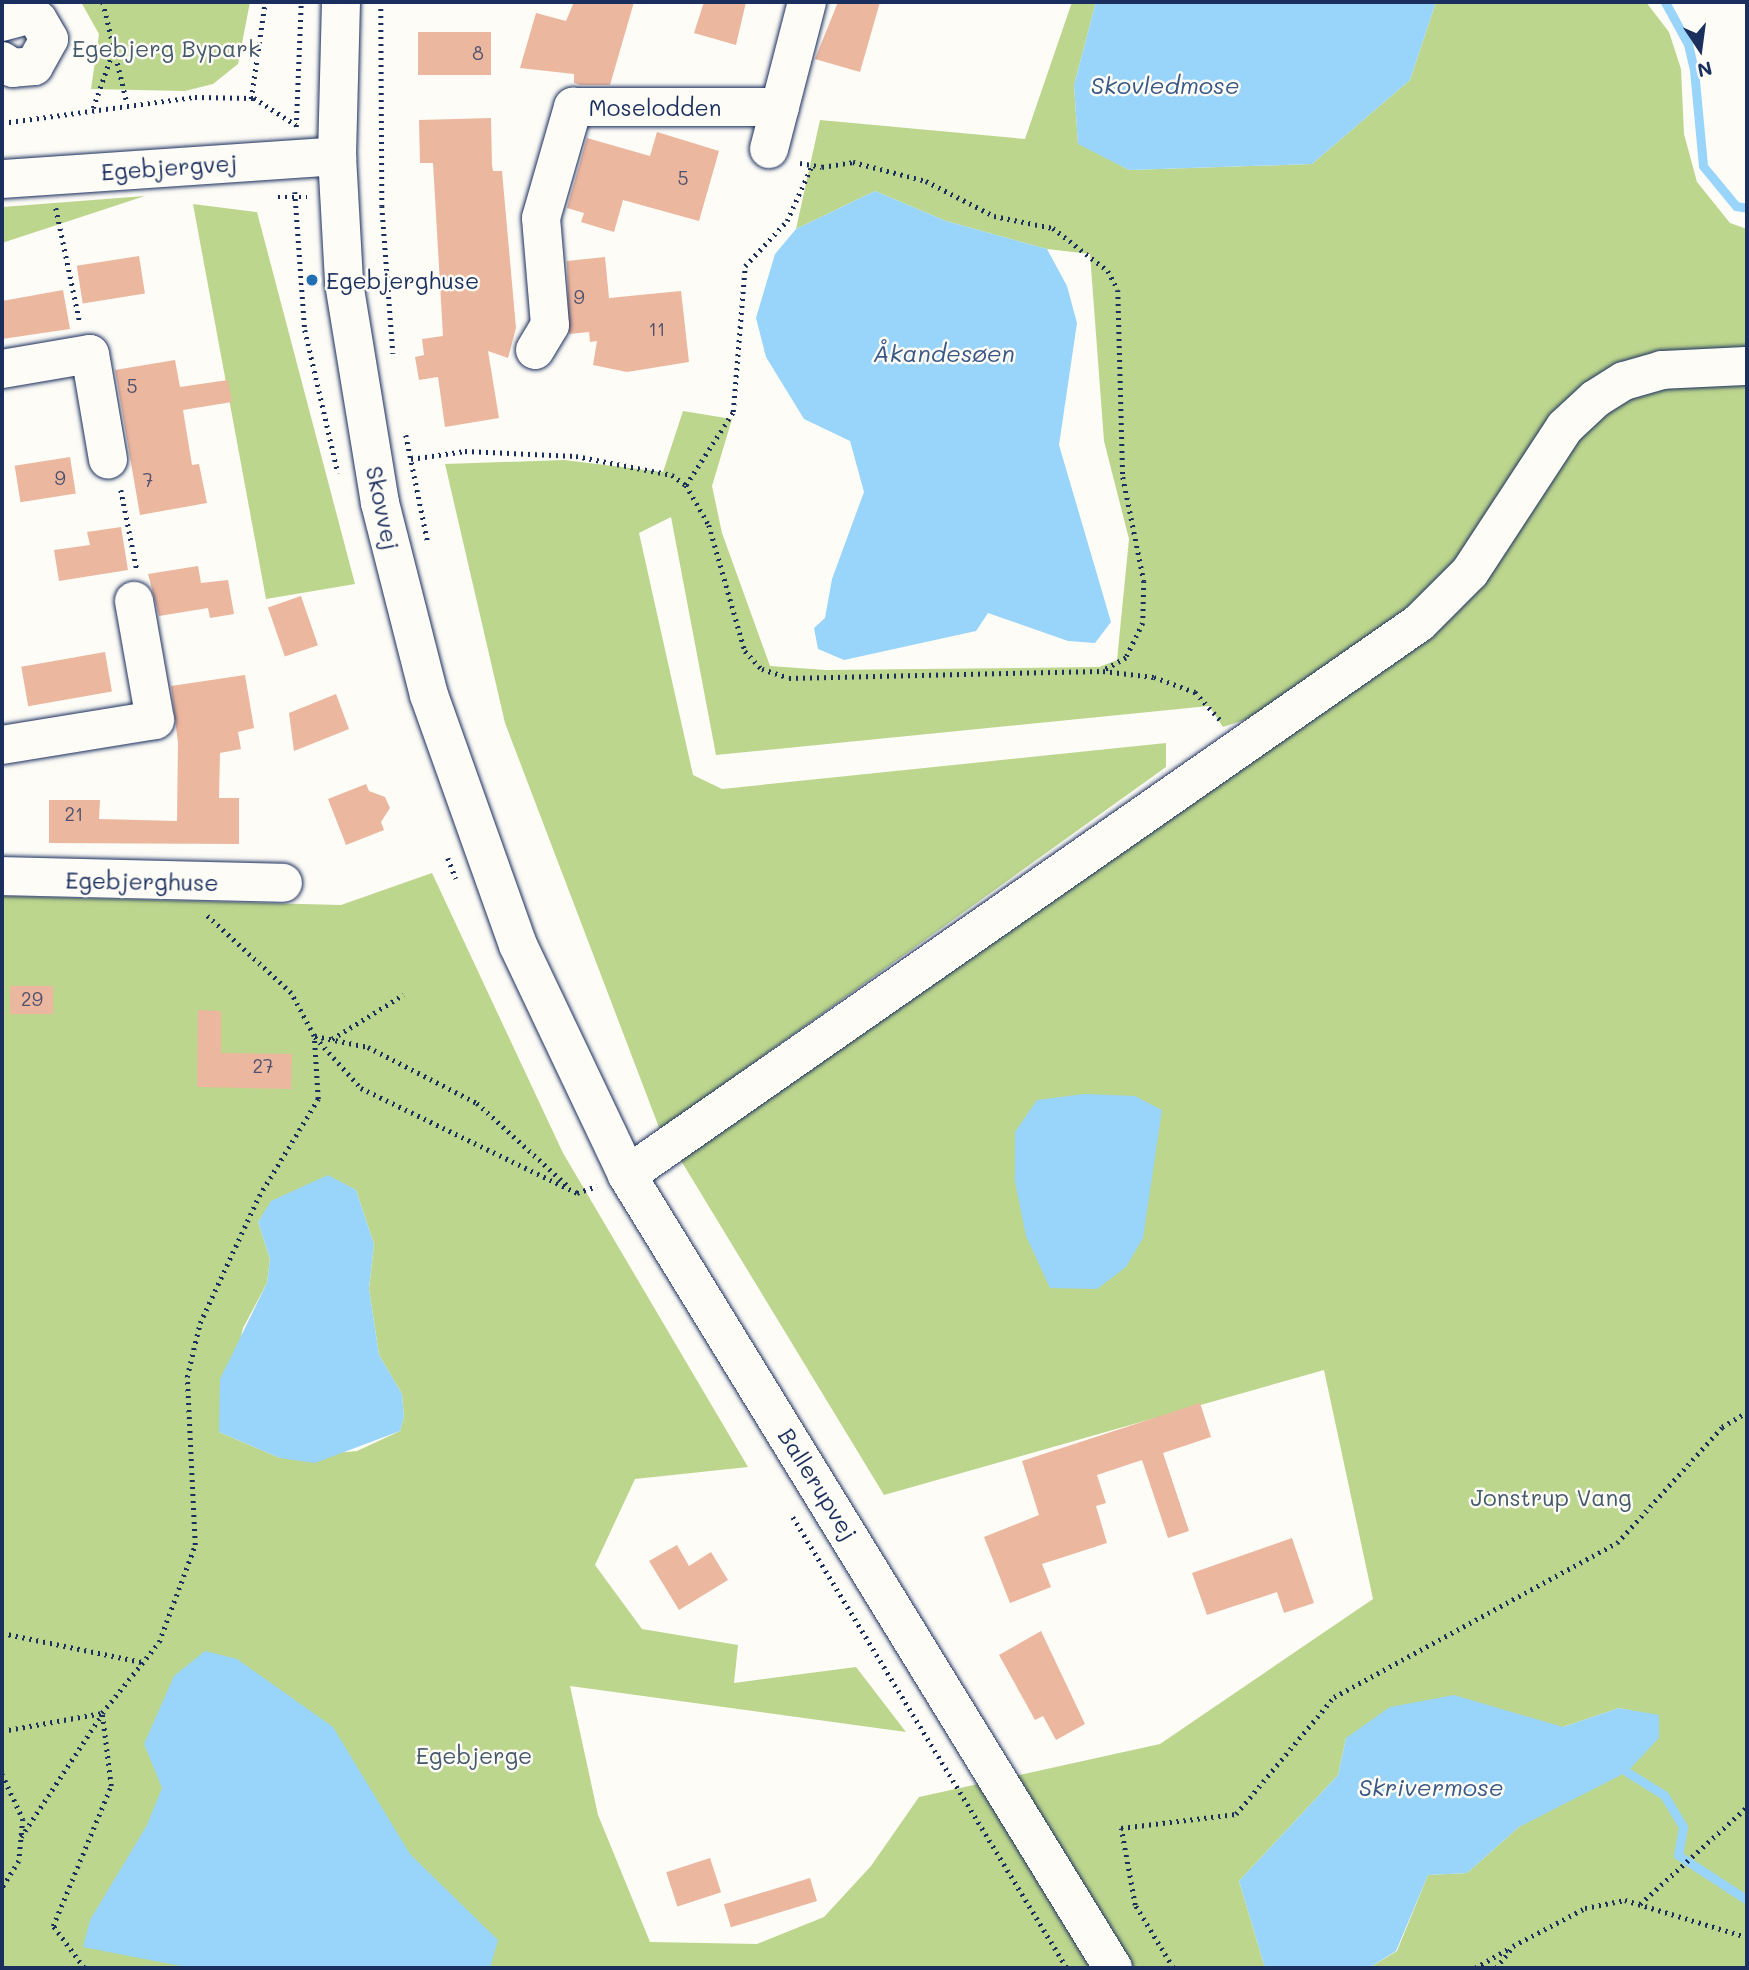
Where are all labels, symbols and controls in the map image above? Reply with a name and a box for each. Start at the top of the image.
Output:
north arrow [1665,14,1735,84]
park label: Egebjerg Bypark [72,34,260,62]
house number: 8 [472,42,484,64]
text: N [1695,56,1715,84]
water label: Skovledmose [1090,71,1240,99]
street label: Moselodden [589,93,721,121]
street label: Egebjergvej [100,148,238,186]
house number: 5 [677,167,689,189]
place label: Egebjerghuse [326,266,479,294]
marker: Egebjerghuse [304,272,320,288]
house number: 9 [573,286,585,308]
house number: 11 [649,318,665,340]
water label: Åkandesøen [873,339,1015,367]
house number: 5 [126,375,138,397]
street label: Skovvej [361,464,405,552]
house number: 9 [54,467,66,489]
house number: 7 [143,469,153,491]
house number: 21 [64,803,84,825]
street label: Egebjerghuse [65,866,219,896]
house number: 29 [21,988,43,1010]
house number: 27 [252,1055,274,1077]
street label: Ballerupvej [773,1423,863,1545]
park label: Jonstrup Vang [1470,1483,1632,1511]
park label: Egebjerge [416,1741,532,1769]
water label: Skrivermose [1358,1773,1504,1801]

